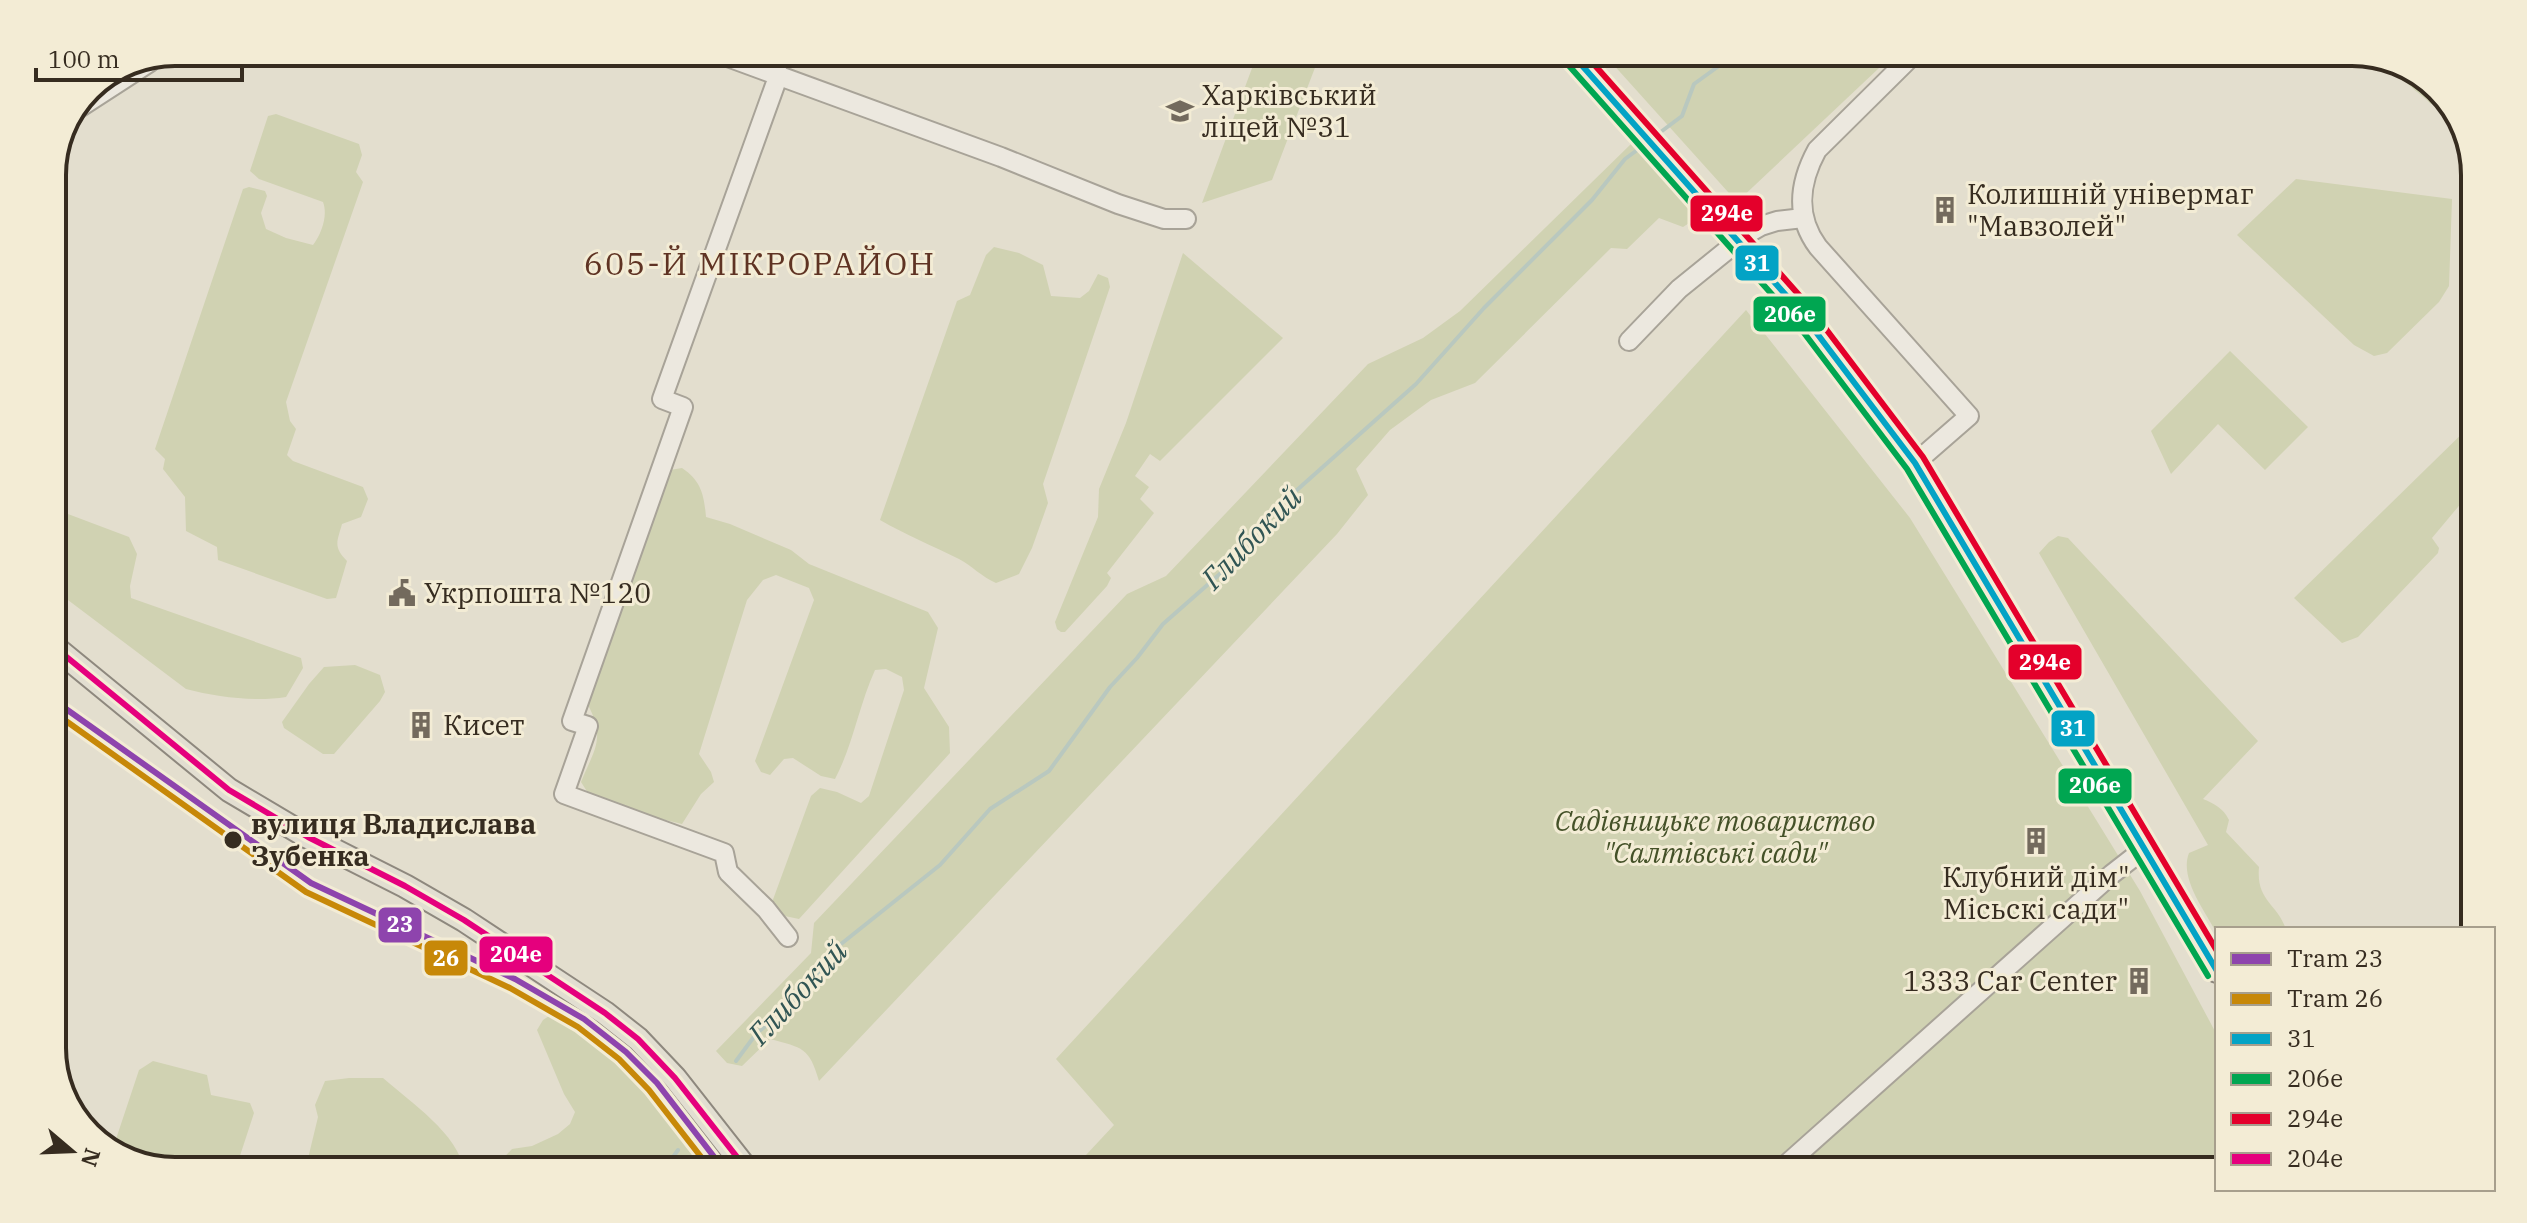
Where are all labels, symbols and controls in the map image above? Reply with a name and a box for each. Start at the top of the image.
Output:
scale bar [36,32,242,82]
text: 100 m [48,43,120,75]
place label: Харківський ліцей №31 [1202,76,1377,145]
school or university icon: Харківський ліцей №31 [1165,96,1195,126]
place label: Колишній універмаг "Мавзолей" [1967,175,2254,244]
line badge: 294е [1689,194,1764,233]
building icon: Колишній універмаг "Мавзолей" [1930,195,1960,225]
text: 294е [1701,198,1753,227]
district label: 605-Й МІКРОРАЙОН [584,242,936,284]
line badge: 31 [1734,244,1780,282]
text: 31 [1744,248,1770,277]
line badge: 206е [1752,295,1827,333]
text: 206е [1764,299,1816,328]
water label: Глибокий [1192,477,1310,597]
place label: Укрпошта №120 [424,574,651,611]
public building icon: Укрпошта №120 [387,578,417,608]
line badge: 294е [2007,643,2083,681]
text: 294е [2019,647,2071,676]
place label: Кисет [443,706,525,743]
line badge: 31 [2050,709,2096,748]
building icon: Кисет [406,710,436,740]
text: 31 [2060,713,2086,742]
line badge: 206е [2057,767,2133,805]
text: 206е [2069,770,2121,799]
park label: Садівницьке товариство "Салтівські сади" [1555,802,1875,871]
place label: вулиця Владислава Зубенка [251,805,536,874]
building icon: Клубний дім" Місьскі сади" [2021,826,2051,856]
marker: вулиця Владислава Зубенка [222,829,244,851]
place label: Клубний дім" Місьскі сади" [1942,858,2130,927]
line badge: 23 [377,906,423,944]
text: 23 [387,909,413,938]
legend [2215,927,2495,1191]
water label: Глибокий [738,932,855,1053]
line badge: 204е [478,935,554,974]
line badge: 26 [423,939,469,977]
text: 204е [490,939,542,968]
text: Tram 23 [2287,942,2383,974]
text: 26 [433,943,459,972]
place label: 1333 Car Center [1903,962,2118,999]
building icon: 1333 Car Center [2124,966,2154,996]
text: Tram 26 [2287,982,2383,1014]
text: 31 [2287,1022,2316,1054]
text: 206е [2287,1062,2343,1094]
text: 294е [2287,1102,2343,1134]
north arrow [32,1111,112,1191]
text: 204е [2287,1142,2343,1174]
text: N [75,1145,108,1171]

